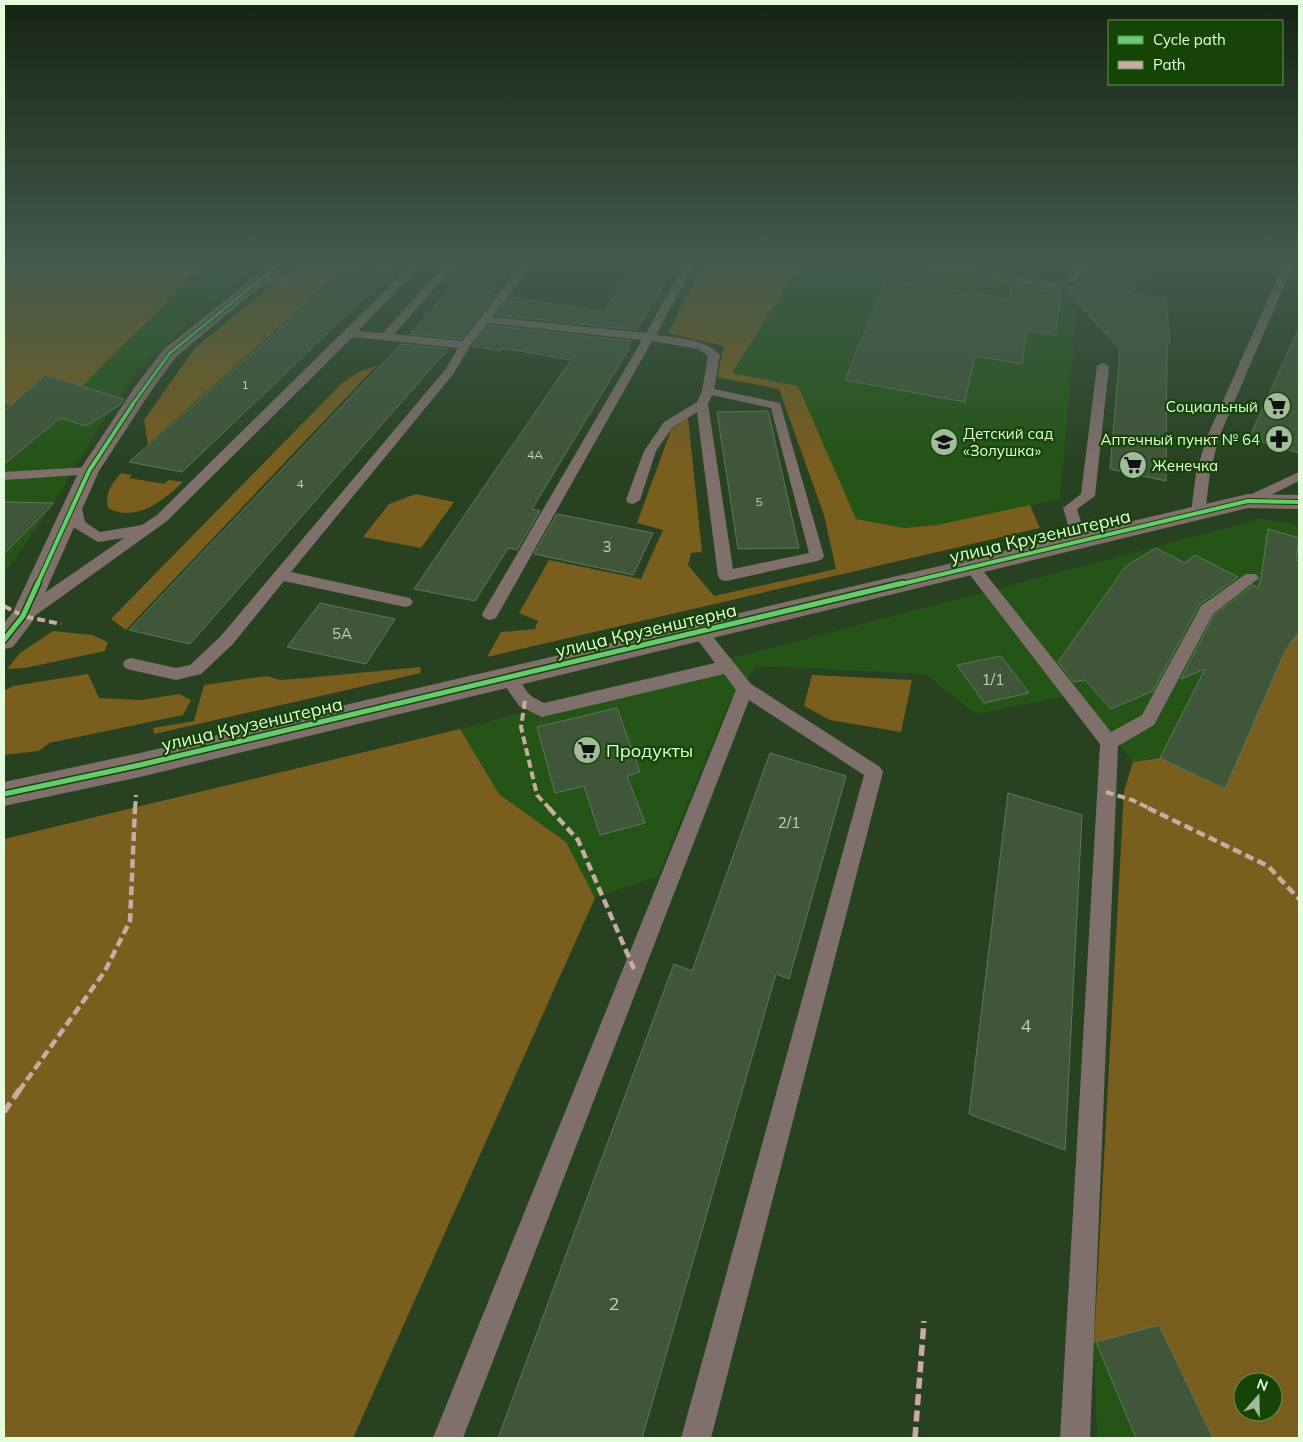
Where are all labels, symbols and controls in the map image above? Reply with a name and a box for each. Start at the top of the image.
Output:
legend [1108,20,1283,85]
text: Cycle path [1153,30,1226,49]
text: Path [1153,55,1185,74]
house number: 1 [241,377,249,392]
supermarket icon: Социальный [1262,391,1292,421]
place label: Социальный [1166,397,1258,416]
place label: Детский сад «Золушка» [963,424,1053,460]
pharmacy icon: Аптечный пункт № 64 [1264,424,1294,454]
school or university icon: Детский сад «Золушка» [929,427,959,457]
place label: Аптечный пункт № 64 [1101,430,1260,449]
house number: 4А [527,447,543,462]
supermarket icon: Женечка [1118,450,1148,480]
place label: Женечка [1152,456,1218,475]
house number: 4 [296,476,304,491]
house number: 5 [755,494,763,509]
street label: улица Крузенштерна [947,504,1133,568]
house number: 3 [602,537,612,556]
street label: улица Крузенштерна [553,598,739,662]
house number: 5А [332,624,352,643]
house number: 1/1 [982,670,1004,689]
street label: улица Крузенштерна [159,692,345,756]
supermarket icon: Продукты [572,735,602,765]
place label: Продукты [606,739,693,762]
house number: 2/1 [778,813,800,832]
house number: 4 [1021,1014,1032,1037]
house number: 2 [609,1292,619,1315]
north arrow [1233,1372,1283,1422]
text: N [1254,1375,1270,1395]

